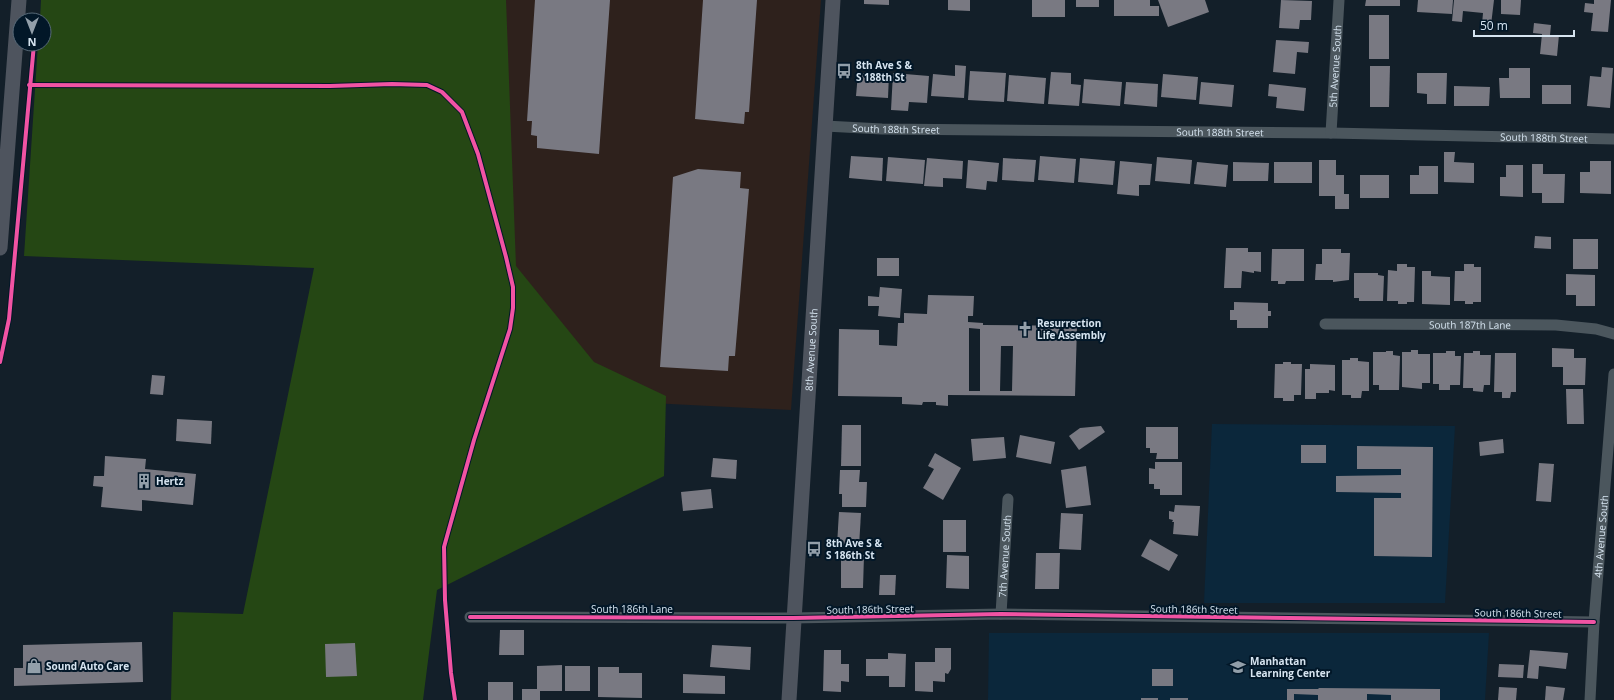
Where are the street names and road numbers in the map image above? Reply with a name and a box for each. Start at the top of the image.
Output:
street label: 5th Avenue South [1326,24,1344,108]
street label: South 188th Street [852,120,940,137]
street label: South 188th Street [1176,125,1264,139]
street label: South 188th Street [1500,130,1588,145]
street label: 8th Avenue South [801,308,821,391]
street label: South 187th Lane [1429,317,1511,332]
street label: 4th Avenue South [1591,495,1611,578]
street label: 7th Avenue South [995,514,1014,598]
street label: South 186th Street [826,601,914,617]
street label: South 186th Street [1150,601,1238,617]
street label: South 186th Lane [591,602,673,616]
street label: South 186th Street [1474,605,1562,621]

